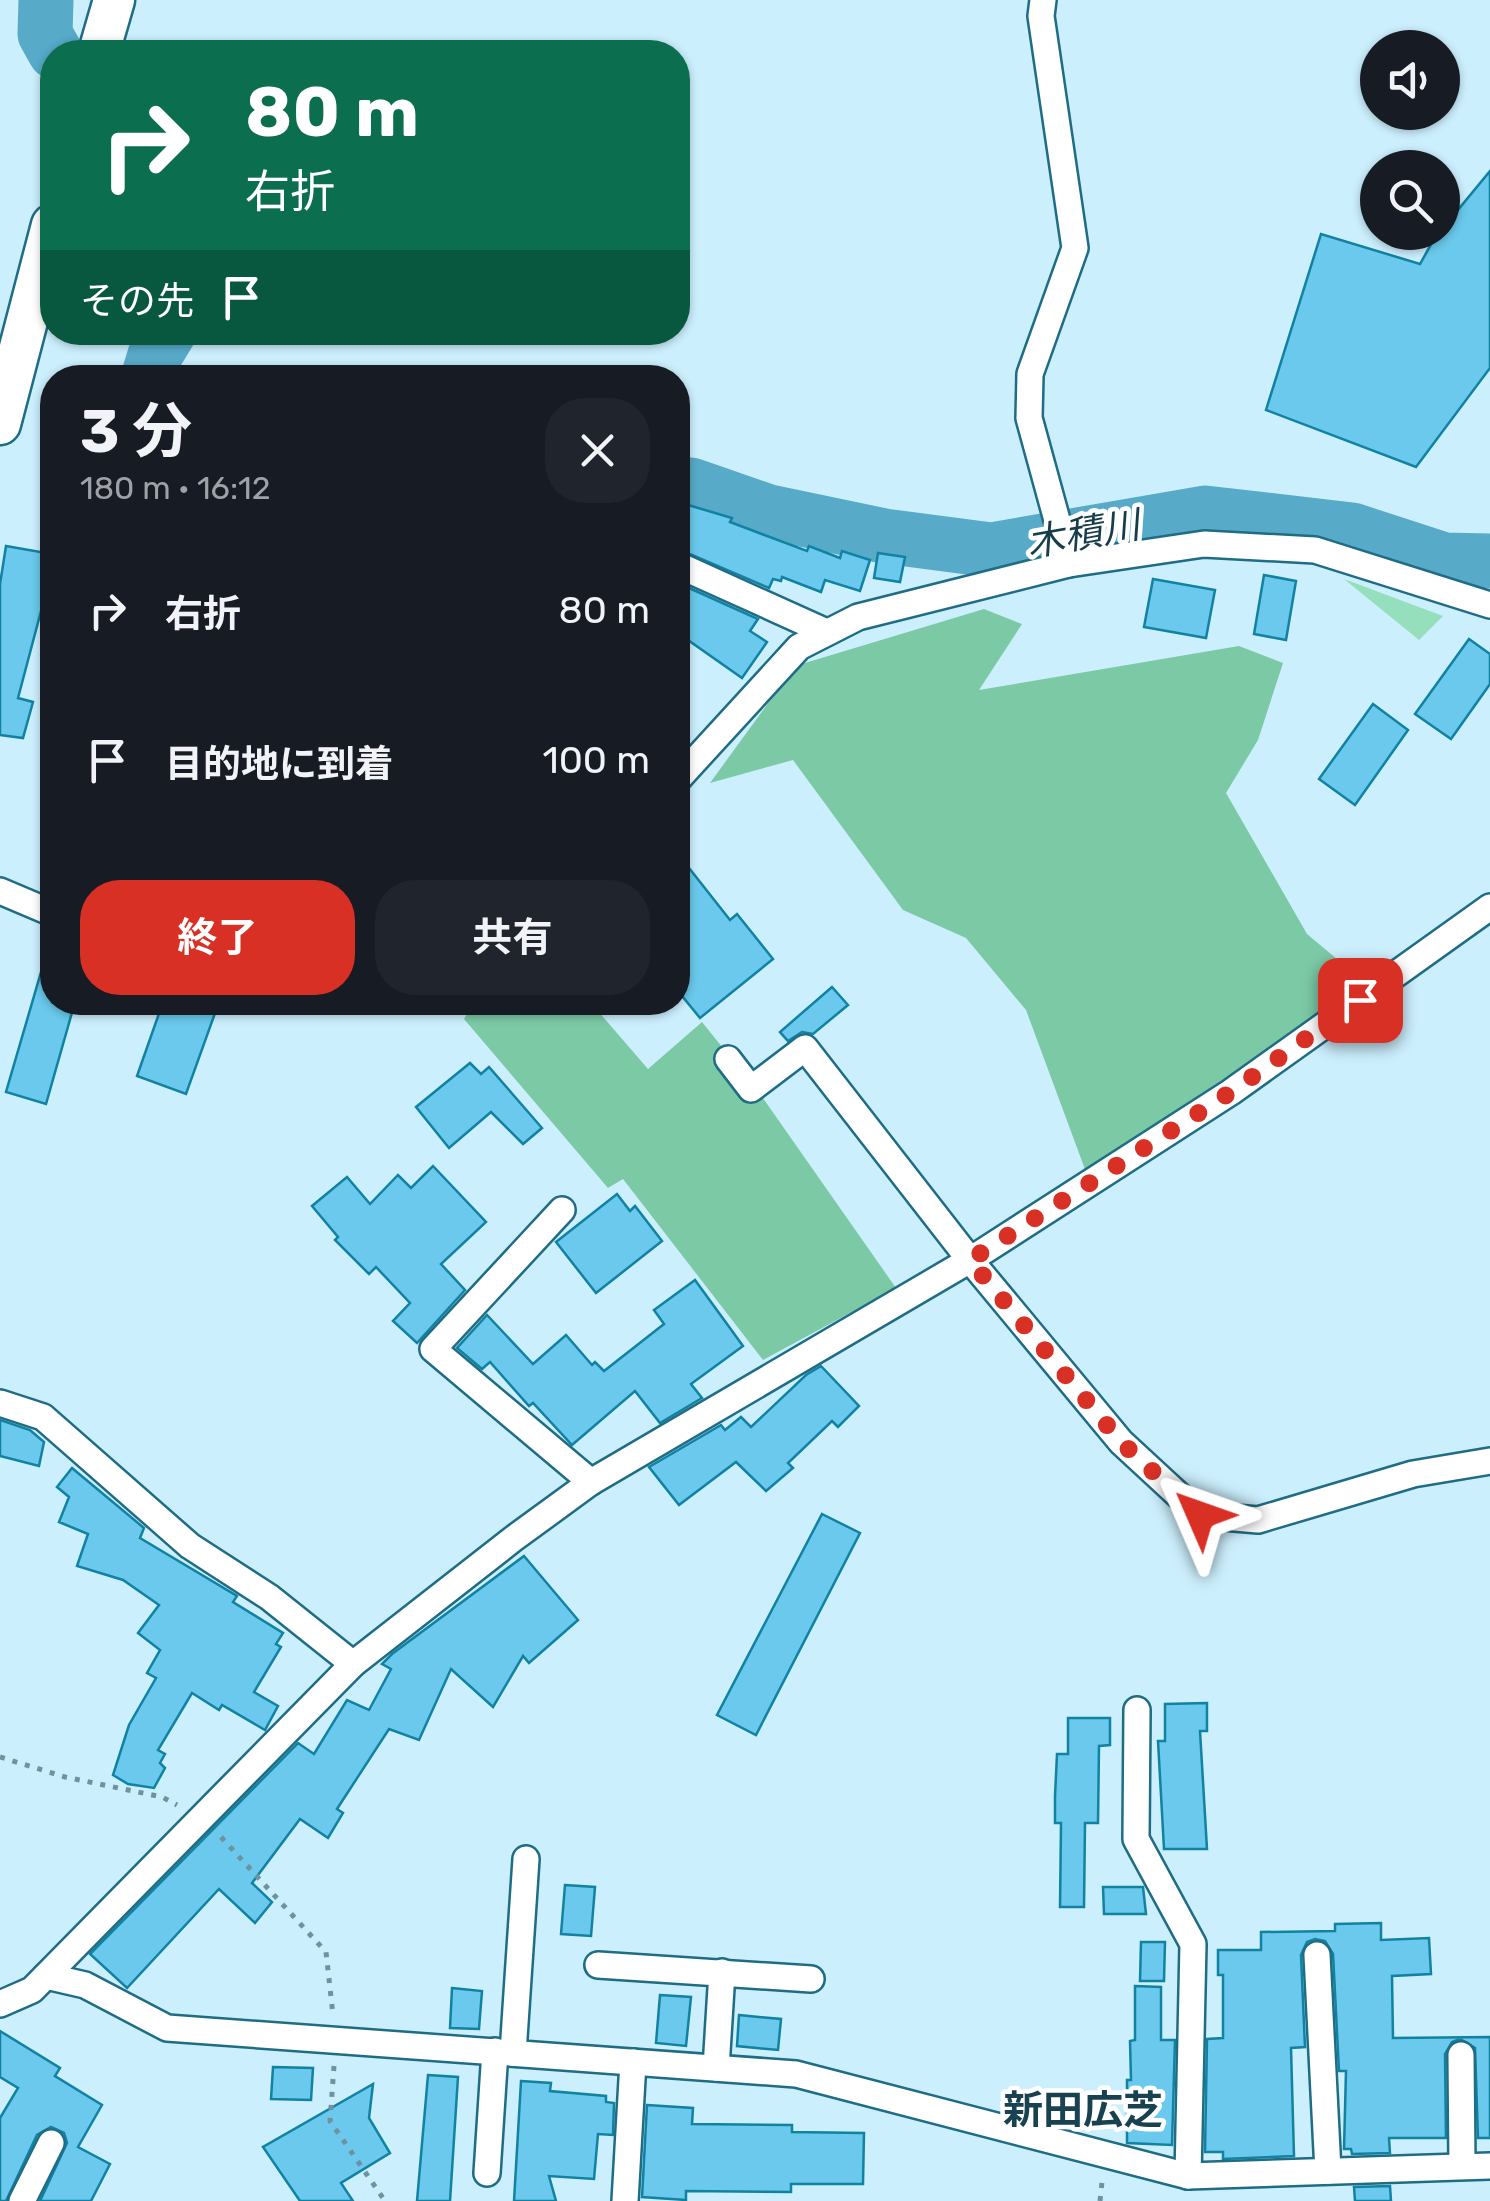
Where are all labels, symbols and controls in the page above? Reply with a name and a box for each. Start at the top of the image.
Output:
map controls [1360,30,1460,250]
button: sound [1360,30,1460,130]
text: 80 m [245,71,419,154]
icon: right [80,80,210,210]
button: search [1360,150,1460,250]
text: 右折 [245,165,335,218]
icon: arrive [214,270,269,325]
text: その先 [80,278,194,324]
text: 3 分 [80,396,192,467]
button: close [545,398,650,503]
text: 180 m · 16:12 [80,469,271,507]
water label: 木積川 [1023,501,1147,567]
icon: right [80,583,135,638]
text: 80 m [559,587,650,633]
text: 右折 [165,591,241,637]
icon: arrive [80,733,135,788]
text: 100 m [542,737,650,783]
text: 目的地に到着 [165,741,393,787]
button: 終了 [80,880,355,995]
button: 共有 [375,880,650,995]
pin [1318,958,1403,1043]
icon: arrive [1333,973,1388,1028]
position arrow [1148,1463,1252,1567]
district label: 新田広芝 [1003,2087,1163,2134]

